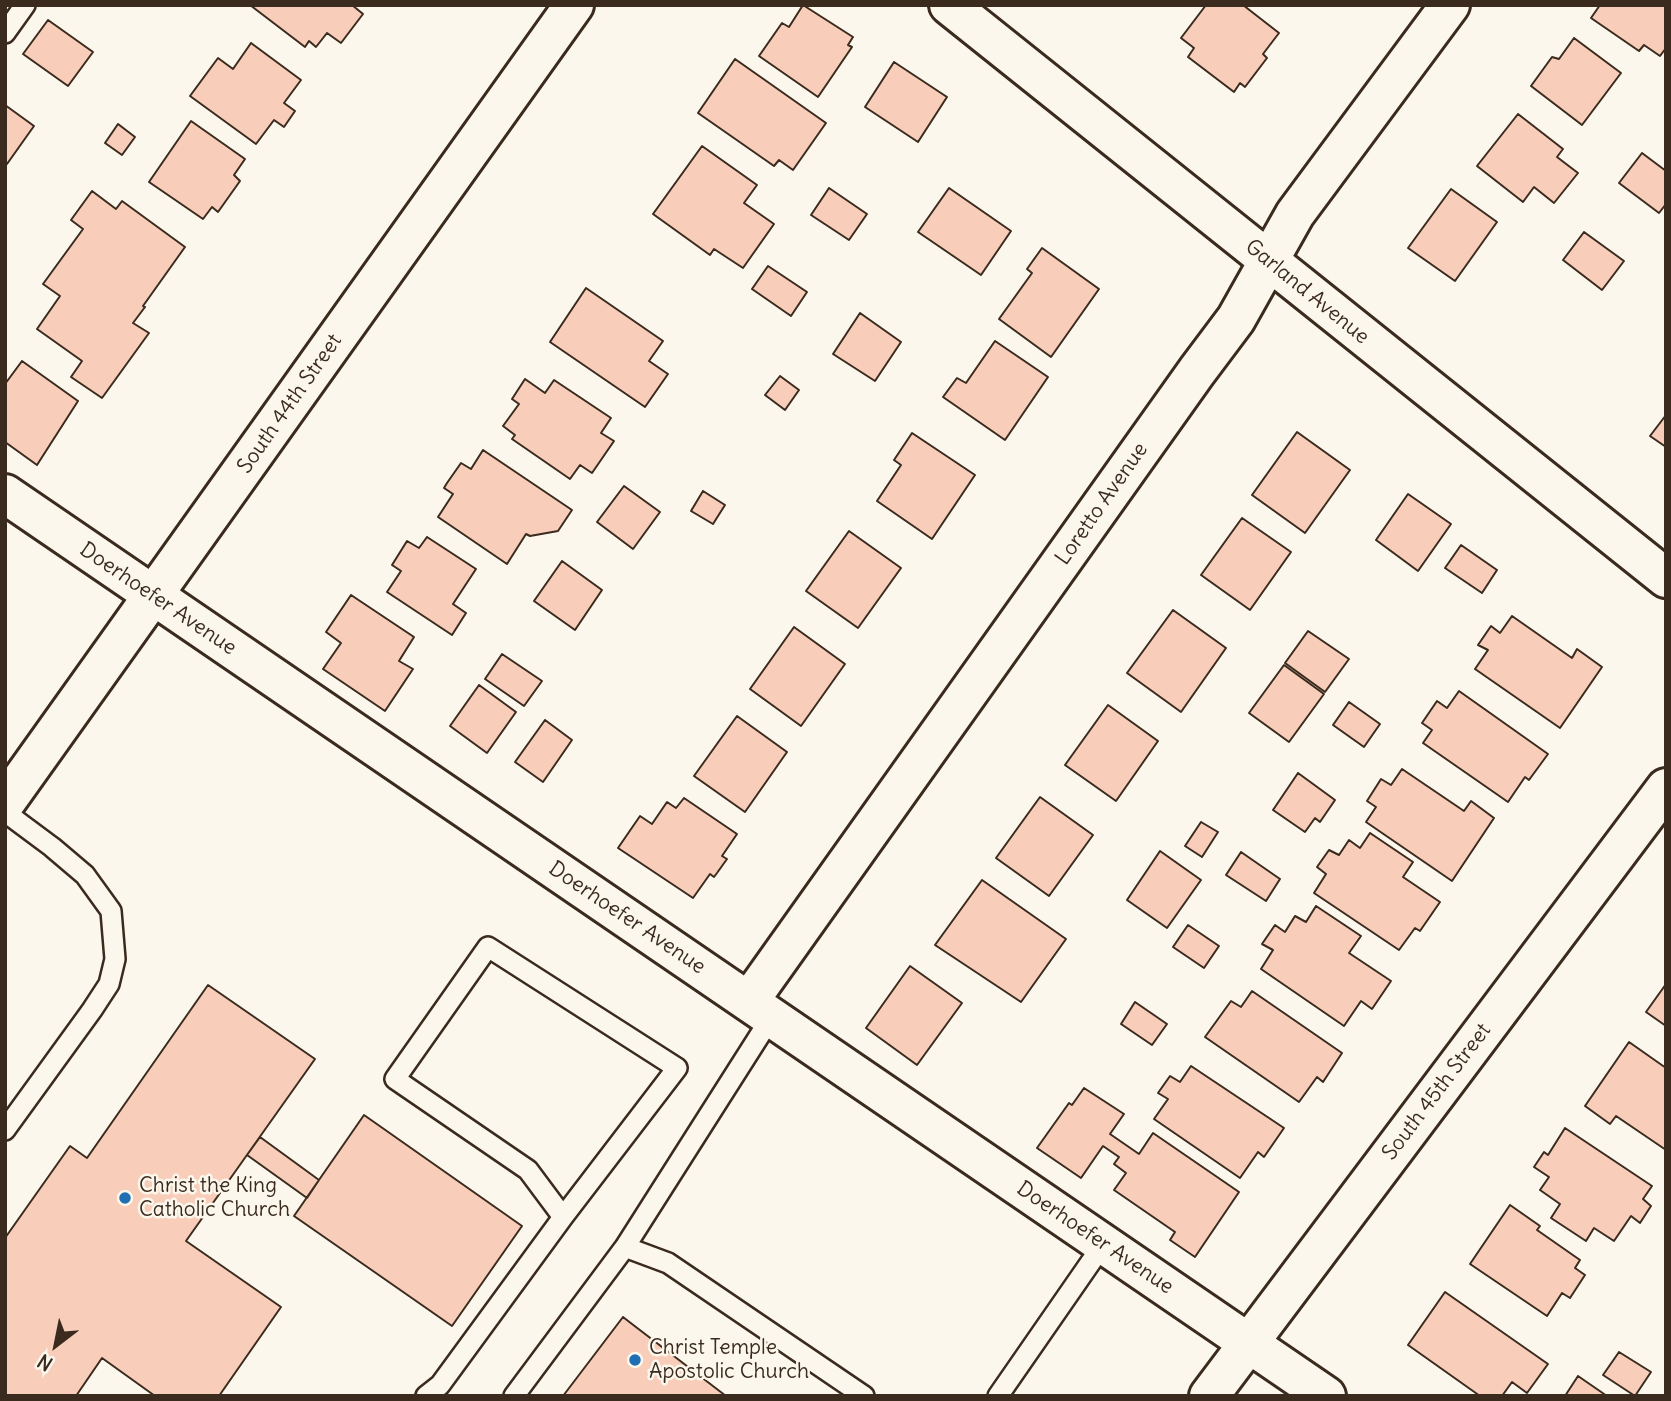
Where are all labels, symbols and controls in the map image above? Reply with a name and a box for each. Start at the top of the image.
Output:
street label: Garland Avenue [1240,234,1374,350]
street label: South 44th Street [233,329,347,479]
street label: Loretto Avenue [1051,438,1153,570]
street label: Doerhoefer Avenue [75,537,241,661]
street label: Doerhoefer Avenue [544,856,710,980]
street label: South 45th Street [1377,1019,1497,1165]
place label: Christ the King Catholic Church [139,1173,290,1223]
street label: Doerhoefer Avenue [1012,1176,1178,1300]
marker: Christ the King Catholic Church [117,1190,133,1206]
north arrow [21,1310,91,1380]
place label: Christ Temple Apostolic Church [649,1335,809,1385]
text: N [33,1349,57,1376]
marker: Christ Temple Apostolic Church [627,1352,643,1368]

